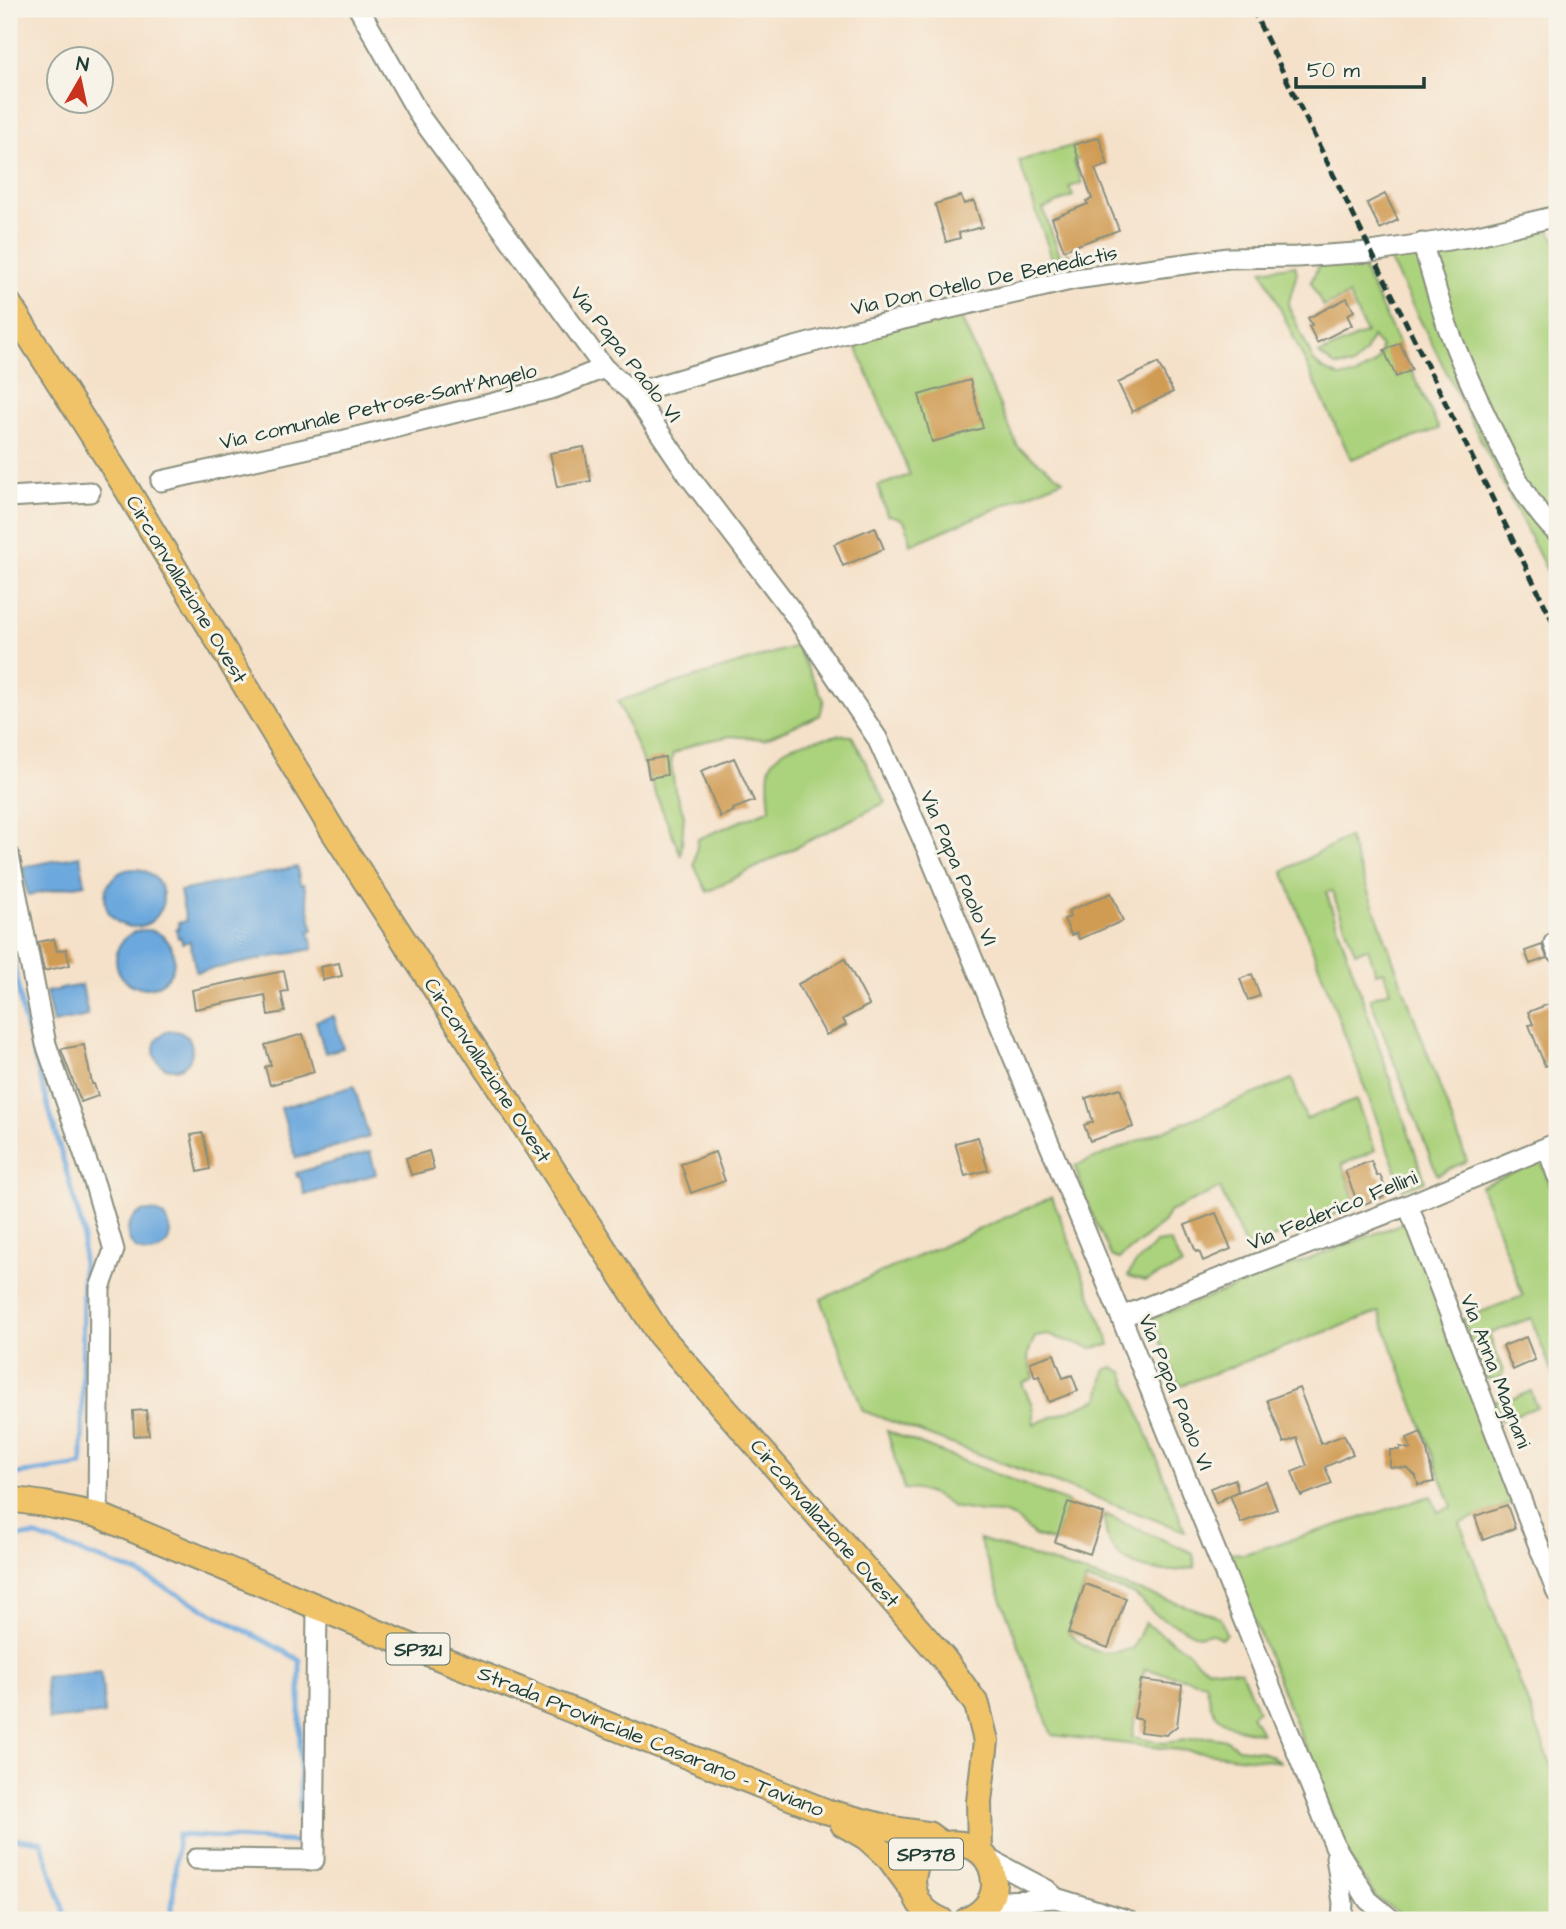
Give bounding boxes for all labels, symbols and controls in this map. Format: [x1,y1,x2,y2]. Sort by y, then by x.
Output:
north arrow [46,46,116,116]
scale bar [1296,46,1424,90]
text: N [74,50,91,79]
text: 50 m [1307,56,1361,85]
street label: Via Don Otello De Benedictis [848,238,1120,323]
street label: Via Papa Paolo VI [562,280,688,429]
street label: Via comunale Petrose-Sant'Angelo [217,356,540,459]
street label: Circonvallazione Ovest [119,490,255,689]
street label: Via Papa Paolo VI [912,786,1004,951]
street label: Circonvallazione Ovest [417,972,559,1169]
street label: Via Federico Fellini [1243,1163,1422,1258]
street label: Via Anna Magnani [1451,1290,1538,1453]
street label: Via Papa Paolo VI [1130,1310,1220,1475]
street label: Circonvallazione Ovest [743,1433,906,1614]
road number: SP321 [386,1634,450,1665]
street label: Strada Provinciale Casarano - Taviano [473,1658,829,1825]
road number: SP378 [889,1838,963,1870]

